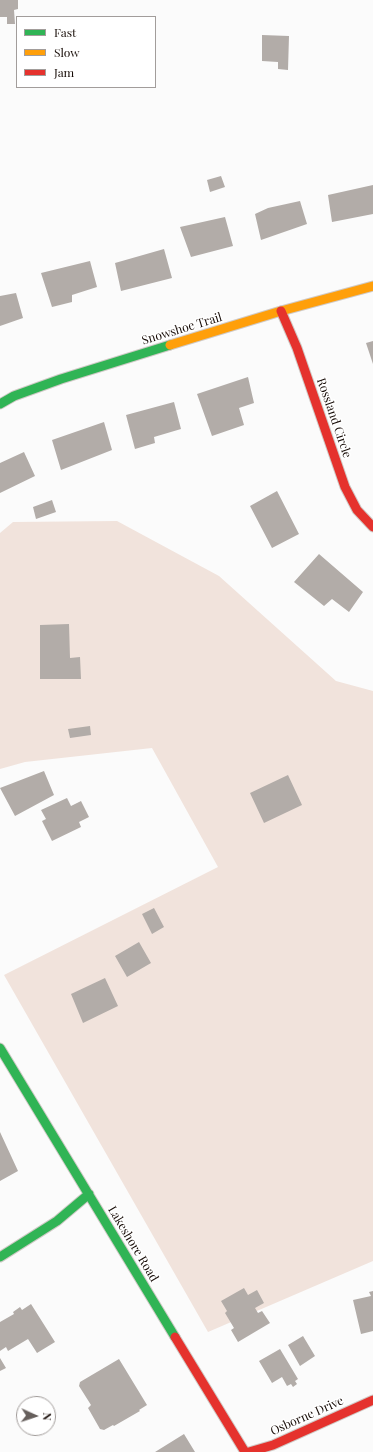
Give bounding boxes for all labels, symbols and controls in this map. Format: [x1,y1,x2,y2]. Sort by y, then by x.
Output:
legend [16,16,156,88]
text: Fast [54,24,76,40]
text: Slow [54,44,80,60]
text: Jam [54,64,74,80]
street label: Snowshoe Trail [140,310,224,348]
street label: Rossland Circle [314,376,354,460]
street label: Lakeshore Road [105,1204,161,1284]
street label: Osborne Drive [268,1393,346,1439]
north arrow [16,1396,56,1436]
text: N [40,1412,55,1421]

